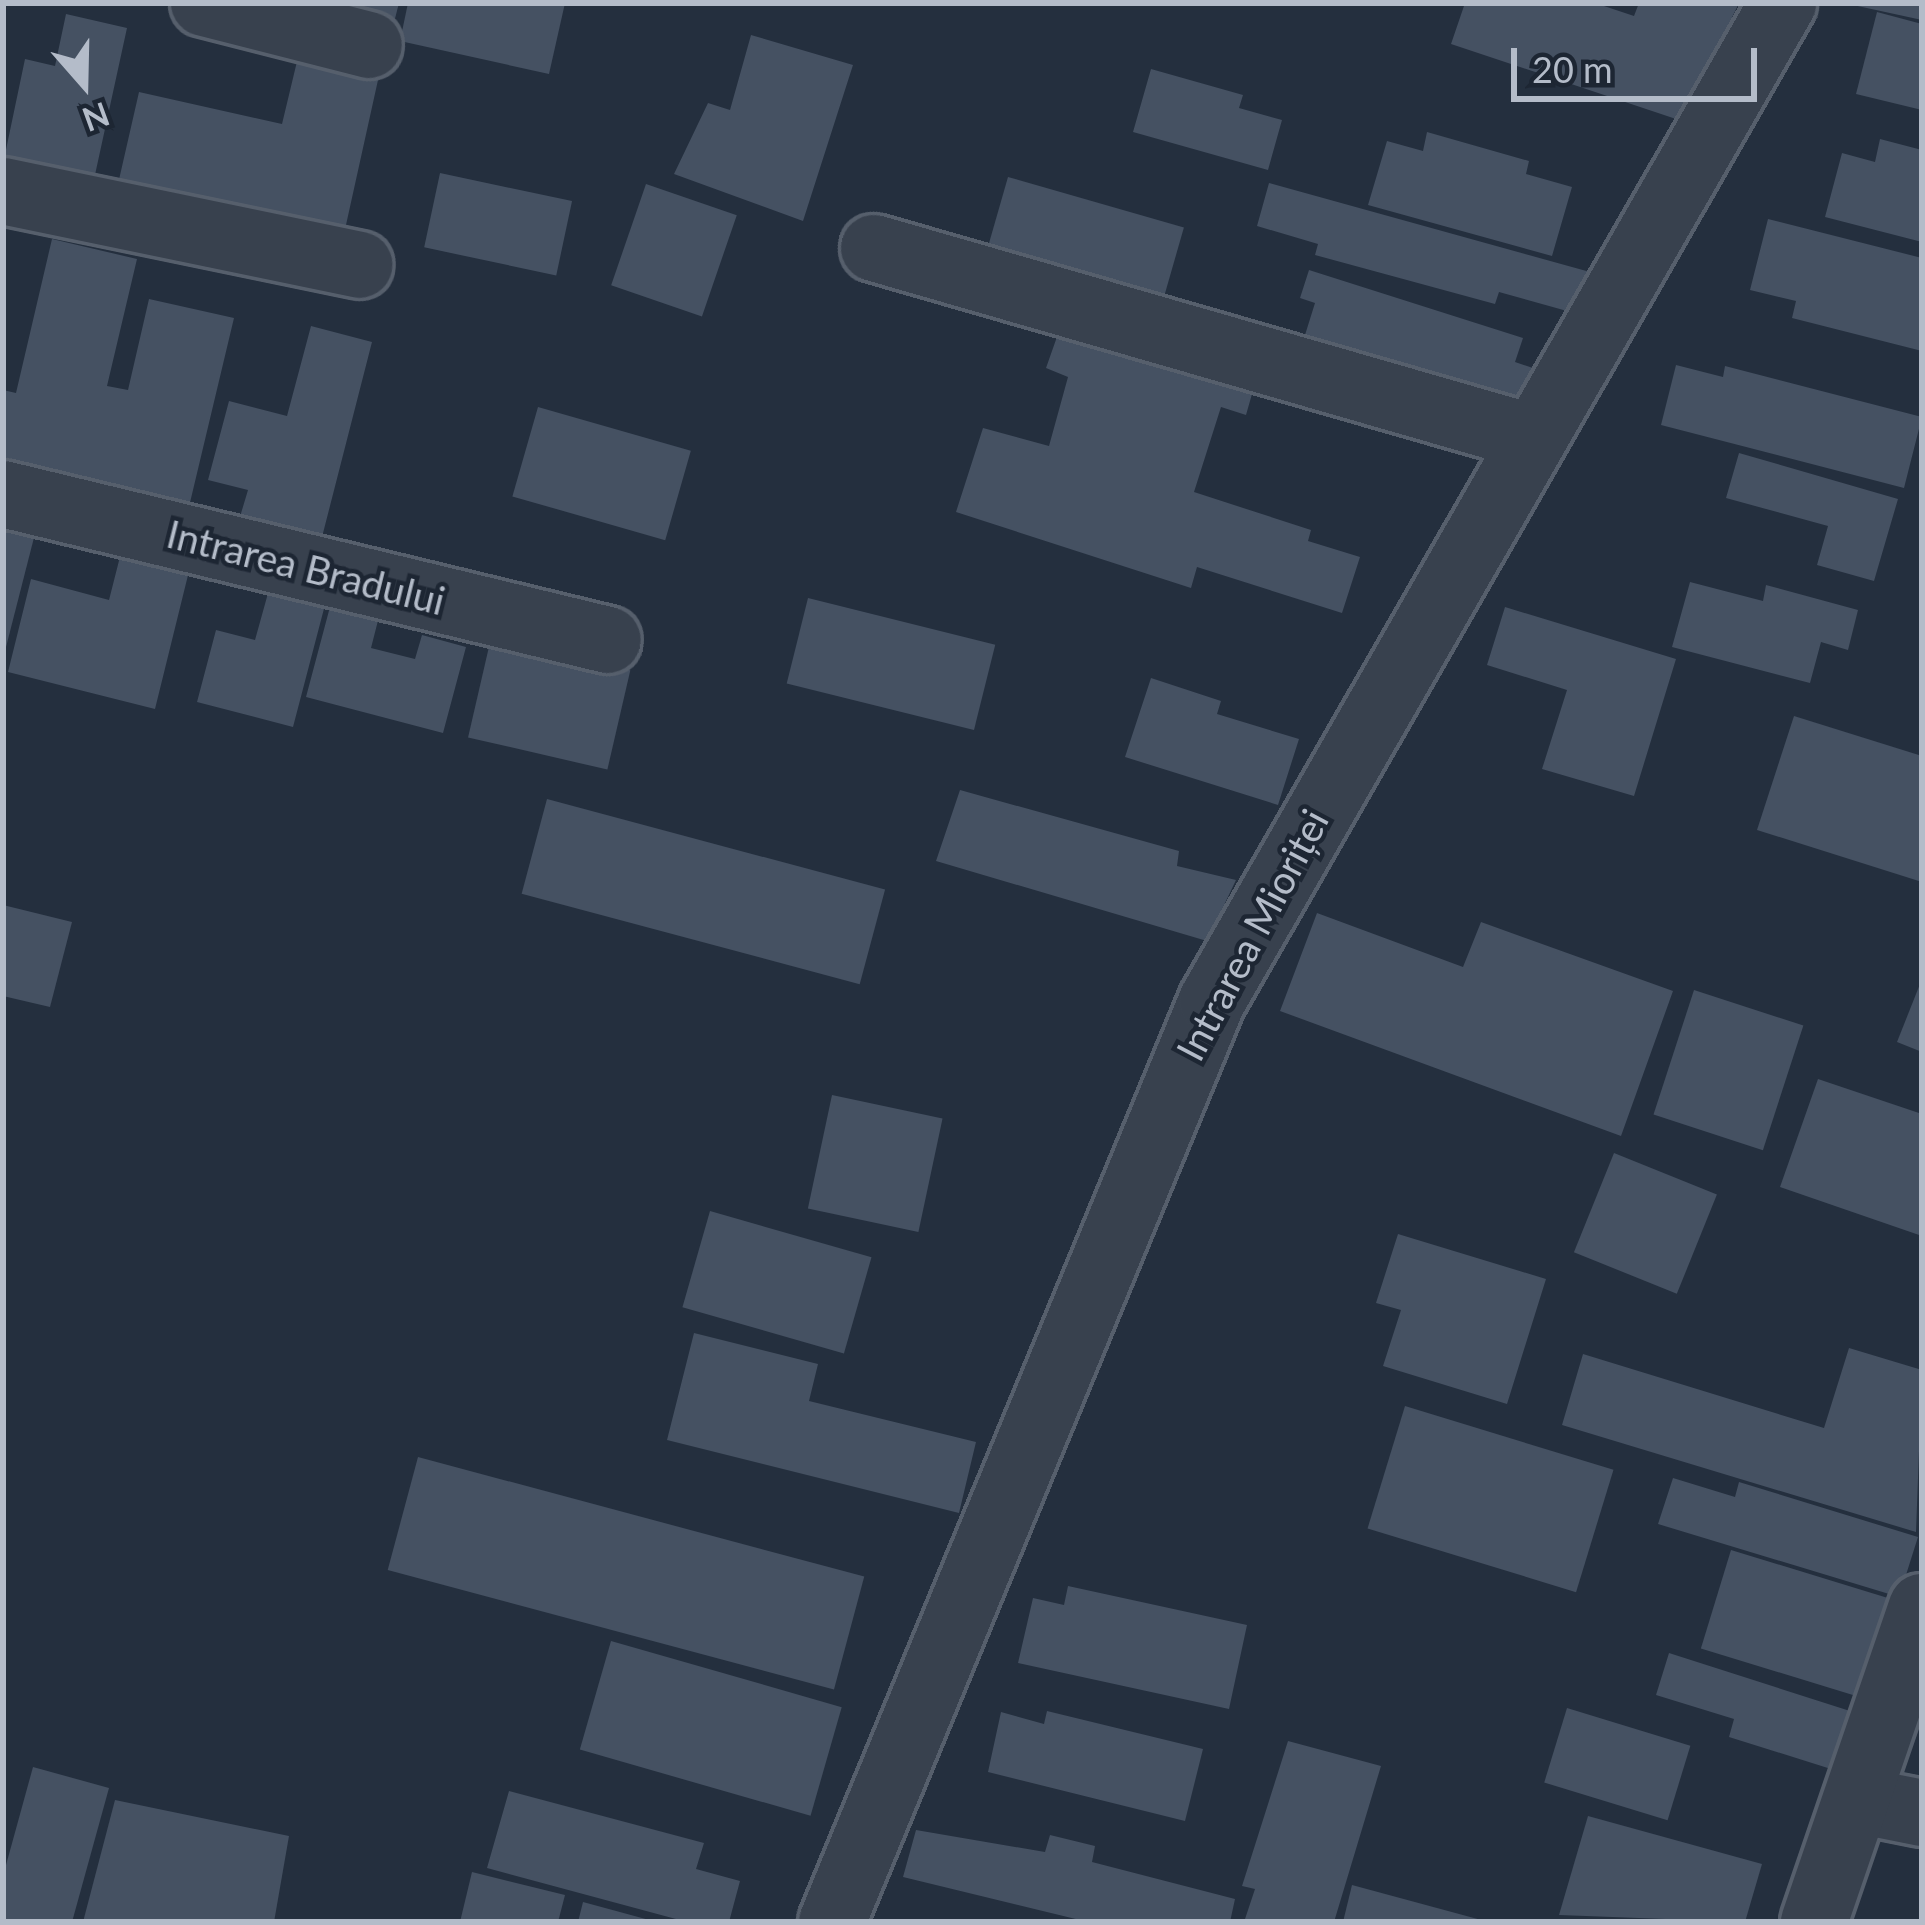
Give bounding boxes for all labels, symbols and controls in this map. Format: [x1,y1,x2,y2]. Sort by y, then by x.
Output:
north arrow [24,24,144,144]
scale bar [1517,24,1763,98]
text: 20 m [1532,47,1613,91]
text: N [78,95,115,141]
street label: Intrarea Bradului [162,510,450,624]
street label: Intrarea Mioriței [1166,802,1338,1068]

